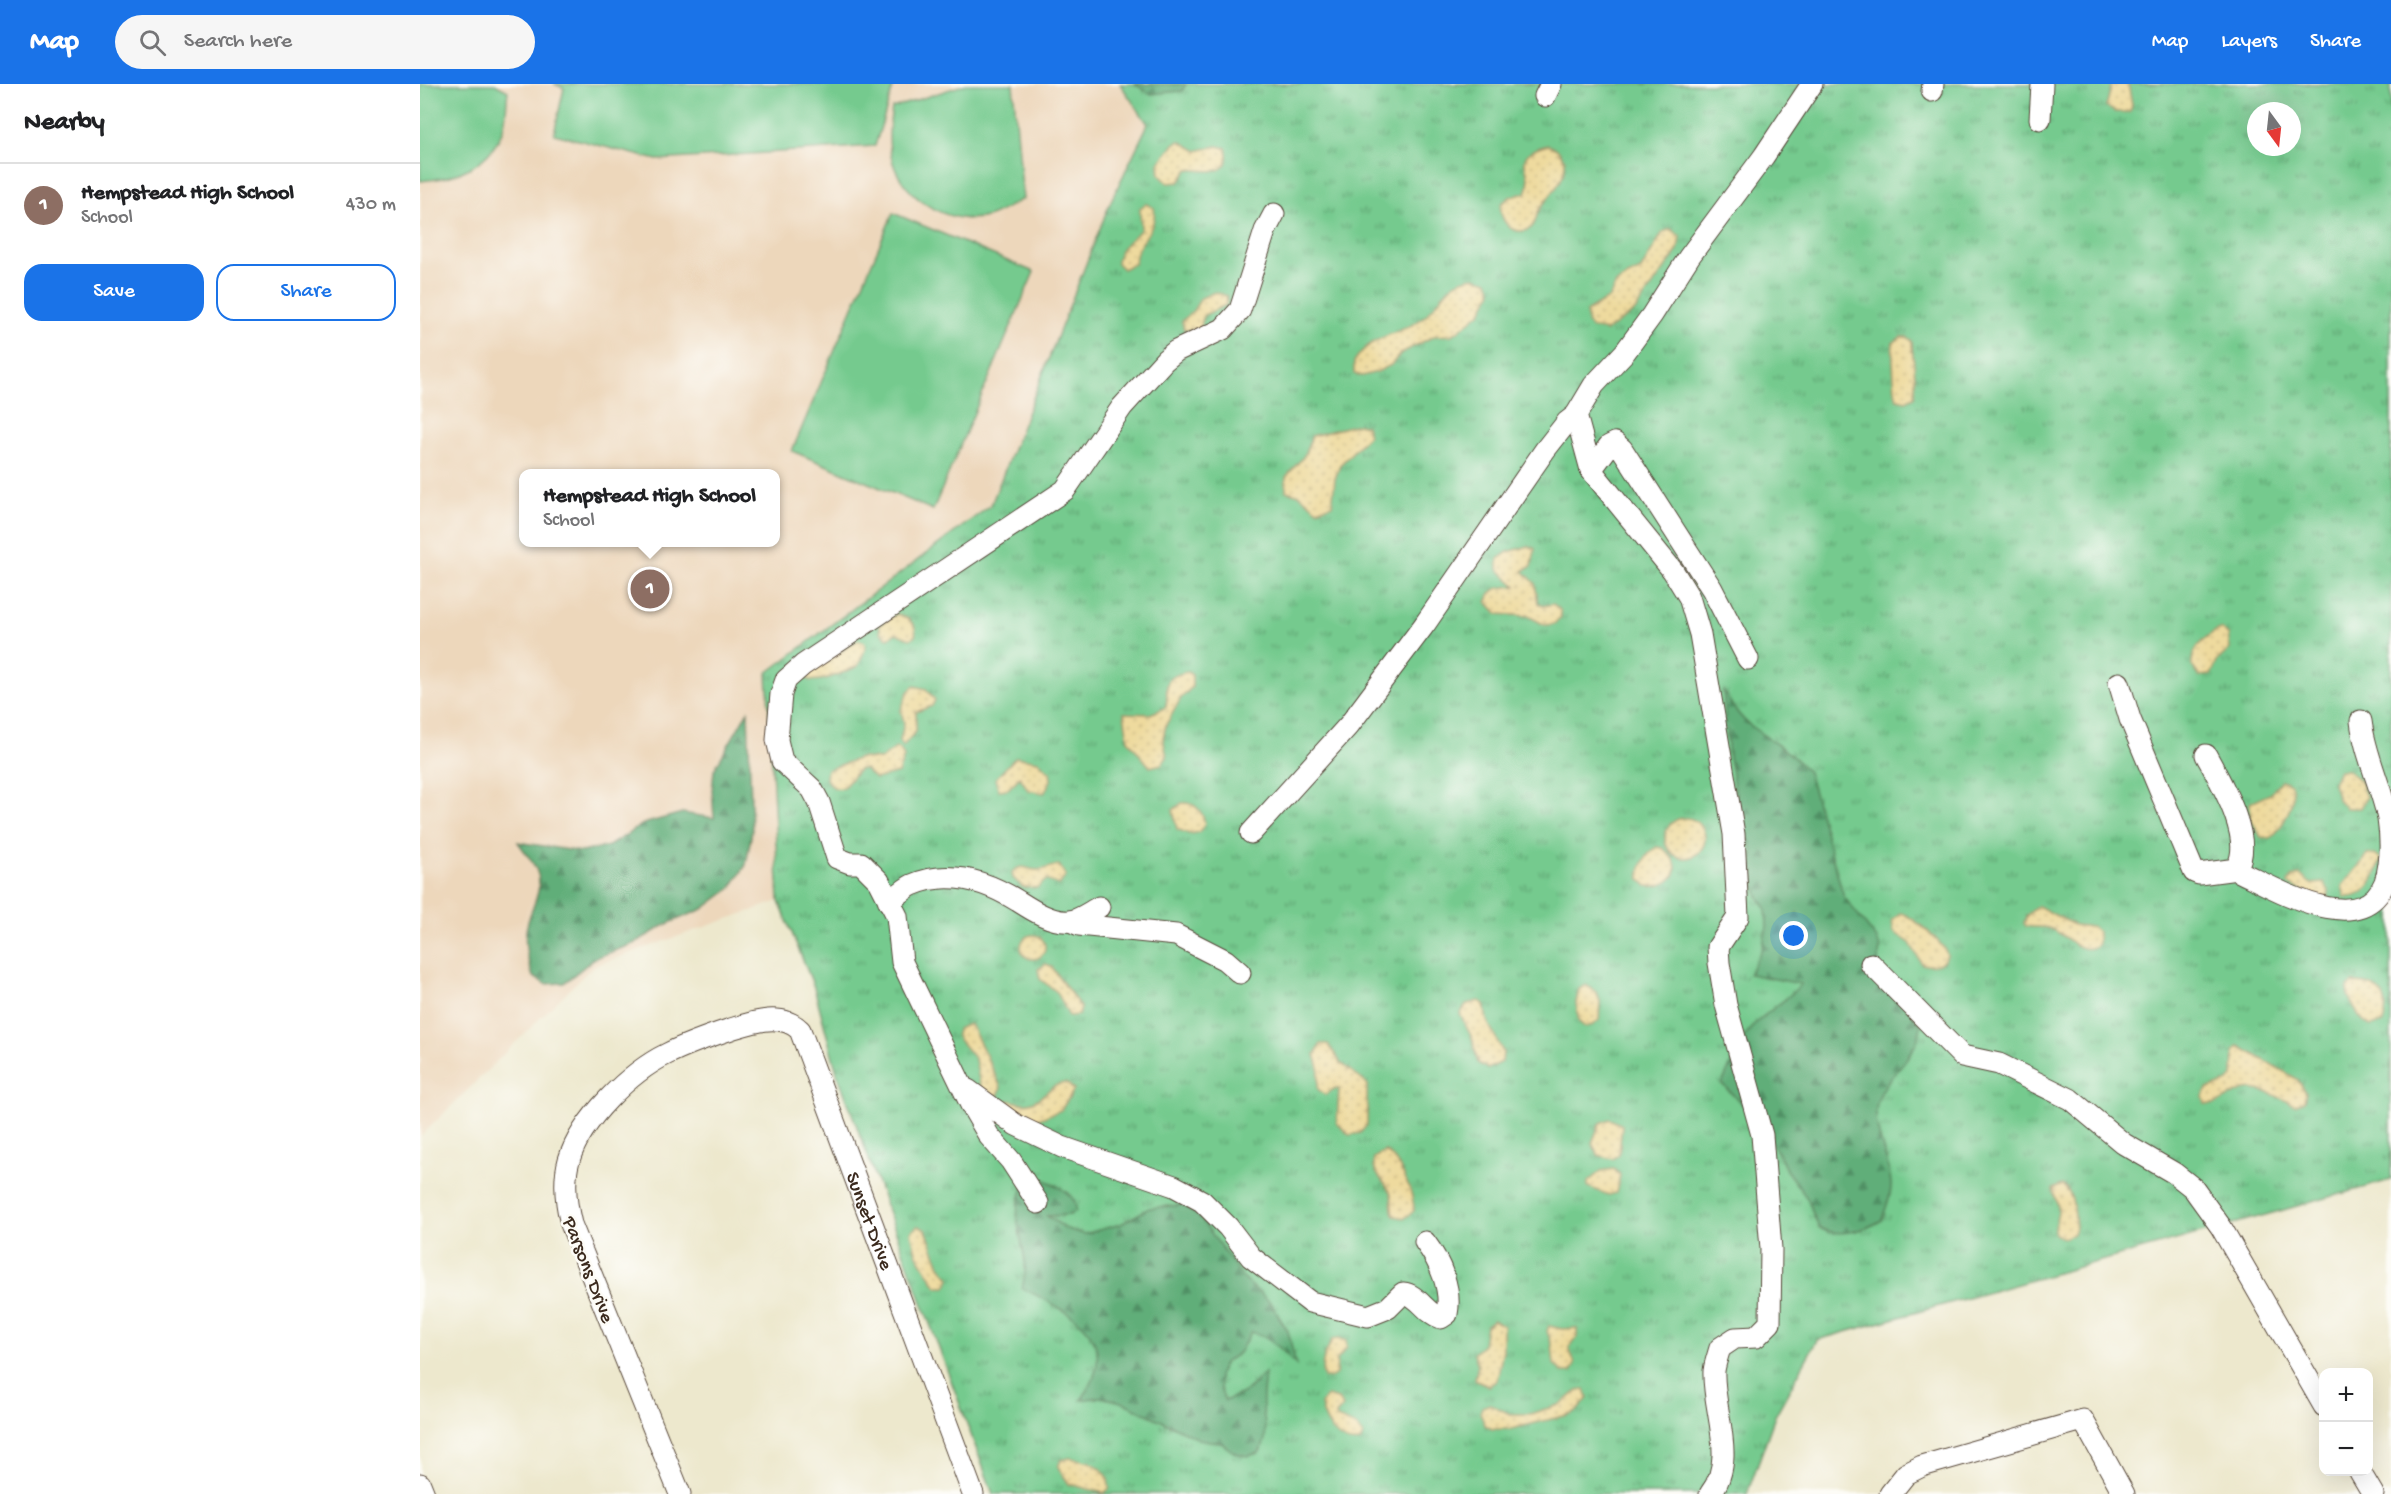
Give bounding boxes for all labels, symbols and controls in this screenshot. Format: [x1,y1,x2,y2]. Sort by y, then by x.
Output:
search box [115,15,535,69]
text: Map [30,26,79,59]
icon: search [136,26,169,59]
text: Search here [184,29,292,55]
text: Map [2152,30,2188,55]
text: Layers [2221,30,2277,55]
text: Share [2310,30,2361,55]
north arrow [2247,102,2301,156]
text: Nearby [24,108,105,139]
text: Hempstead High School [81,181,294,207]
text: 1 [39,194,48,217]
text: 430 m [346,194,396,217]
text: School [81,207,133,230]
button: Save [24,264,204,321]
button: Share [216,264,396,321]
popup [519,469,780,547]
text: Hempstead High School [543,484,756,510]
text: School [543,510,595,533]
pin: 1 [630,566,670,612]
your location [1779,921,1808,950]
street label: Sunset Drive [839,1170,897,1274]
street label: Parsons Drive [556,1213,618,1327]
map controls [2319,1368,2373,1476]
button: + [2319,1368,2373,1422]
button: − [2319,1422,2373,1476]

